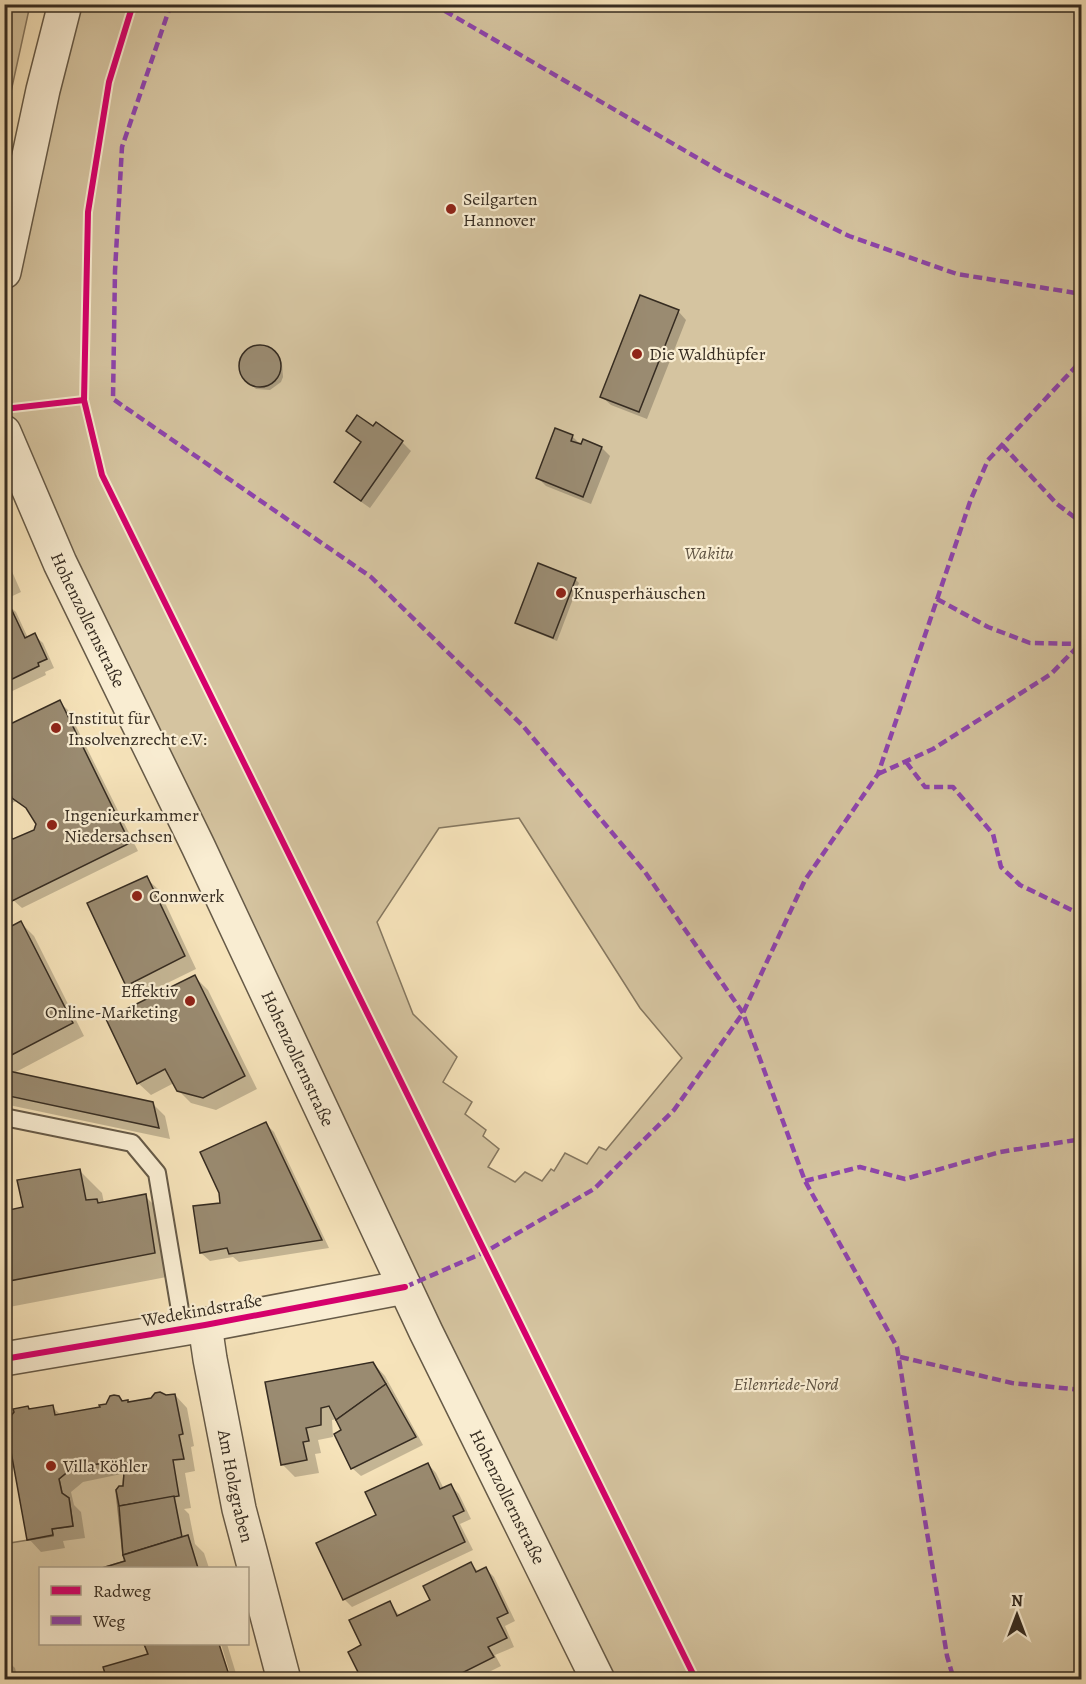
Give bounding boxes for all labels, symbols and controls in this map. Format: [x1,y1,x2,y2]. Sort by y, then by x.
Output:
place label: Seilgarten Hannover [463,187,538,232]
marker: Seilgarten Hannover [444,202,458,216]
place label: Die Waldhüpfer [649,342,766,366]
marker: Die Waldhüpfer [630,347,644,361]
park label: Wakitu [684,541,734,565]
street label: Hohenzollernstraße [45,549,131,692]
place label: Knusperhäuschen [573,581,706,605]
marker: Knusperhäuschen [554,586,568,600]
place label: Institut für Insolvenzrecht e.V: [68,706,207,751]
marker: Institut für Insolvenzrecht e.V: [49,721,63,735]
place label: Ingenieurkammer Niedersachsen [64,803,199,848]
marker: Ingenieurkammer Niedersachsen [45,818,59,832]
place label: Connwerk [149,884,225,908]
marker: Connwerk [130,889,144,903]
place label: Effektiv Online-Marketing [45,979,179,1024]
street label: Hohenzollernstraße [255,986,340,1130]
marker: Effektiv Online-Marketing [183,994,197,1008]
street label: Wedekindstraße [139,1288,264,1333]
park label: Eilenriede-Nord [733,1372,839,1396]
street label: Hohenzollernstraße [464,1425,551,1568]
street label: Am Holzgraben [212,1427,259,1545]
place label: Villa Köhler [62,1454,148,1478]
marker: Villa Köhler [44,1459,58,1473]
legend [39,1567,249,1645]
text: Radweg [93,1579,151,1603]
north arrow [987,1585,1047,1645]
text: N [1011,1590,1023,1612]
text: Weg [92,1609,125,1633]

